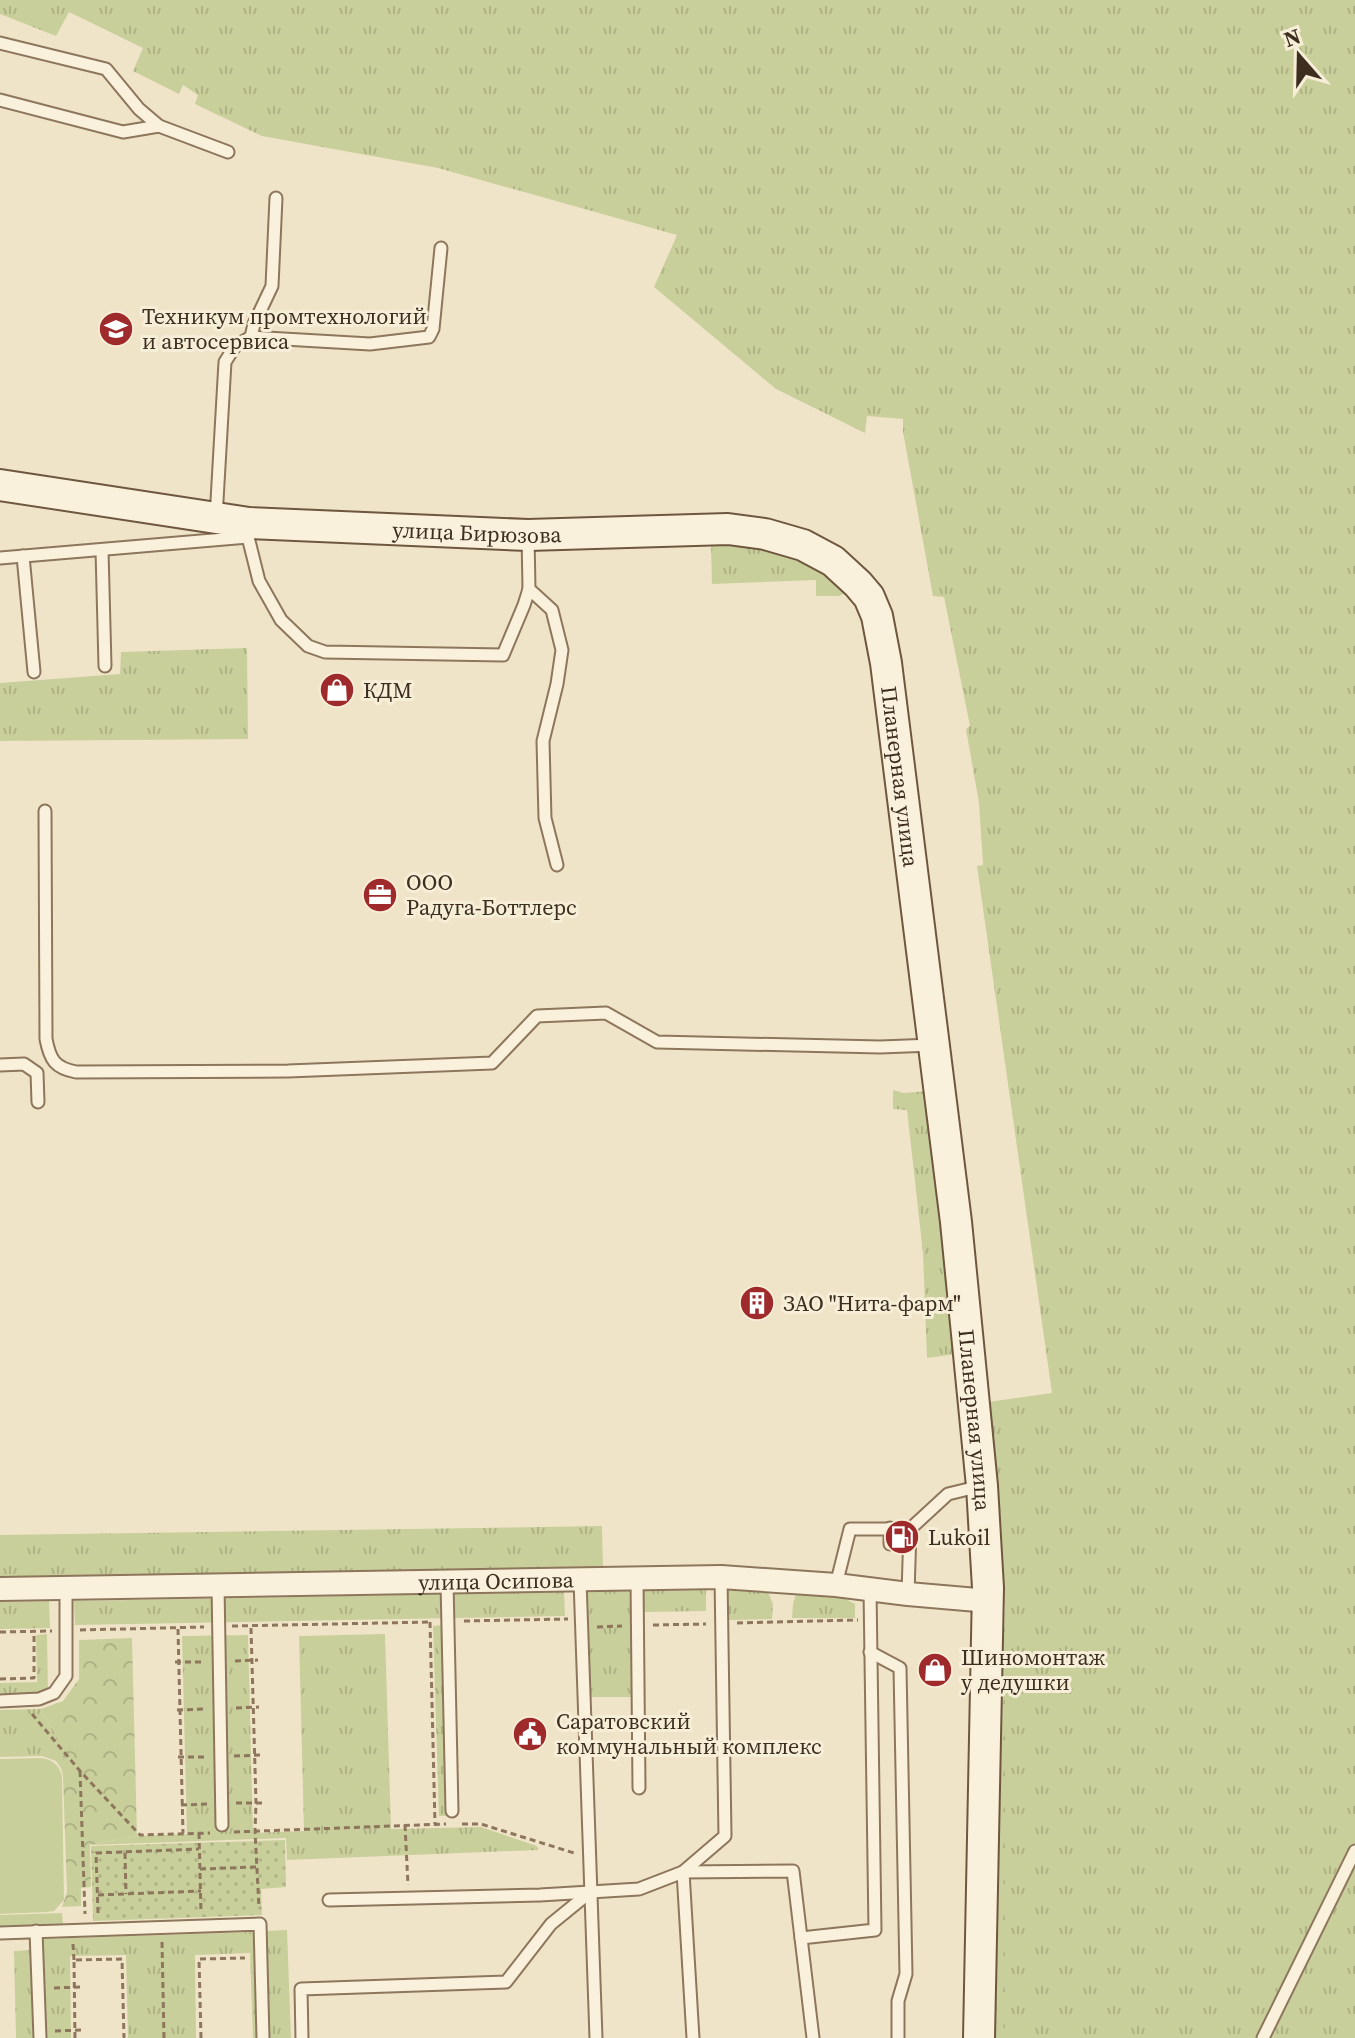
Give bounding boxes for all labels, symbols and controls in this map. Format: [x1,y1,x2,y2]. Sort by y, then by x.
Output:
north arrow [1259,16,1339,96]
text: N [1279,20,1305,54]
place label: Техникум промтехнологий и автосервиса [142,301,427,356]
school or university icon: Техникум промтехнологий и автосервиса [97,310,135,348]
street label: улица Бирюзова [392,514,563,550]
shop icon: КДМ [318,671,356,709]
place label: КДМ [363,675,412,705]
street label: Планерная улица [874,684,927,870]
place label: ООО Радуга-Боттлерс [406,867,577,922]
office icon: ООО Радуга-Боттлерс [361,876,399,914]
building icon: ЗАО "Нита-фарм" [738,1284,776,1322]
place label: ЗАО "Нита-фарм" [783,1288,961,1318]
street label: Планерная улица [952,1328,998,1513]
fuel station icon: Lukoil [883,1518,921,1556]
place label: Lukoil [928,1522,990,1552]
street label: улица Осипова [418,1564,575,1597]
place label: Шиномонтаж у дедушки [961,1642,1106,1697]
shop icon: Шиномонтаж у дедушки [916,1651,954,1689]
place label: Саратовский коммунальный комплекс [556,1706,822,1761]
public building icon: Саратовский коммунальный комплекс [511,1715,549,1753]

